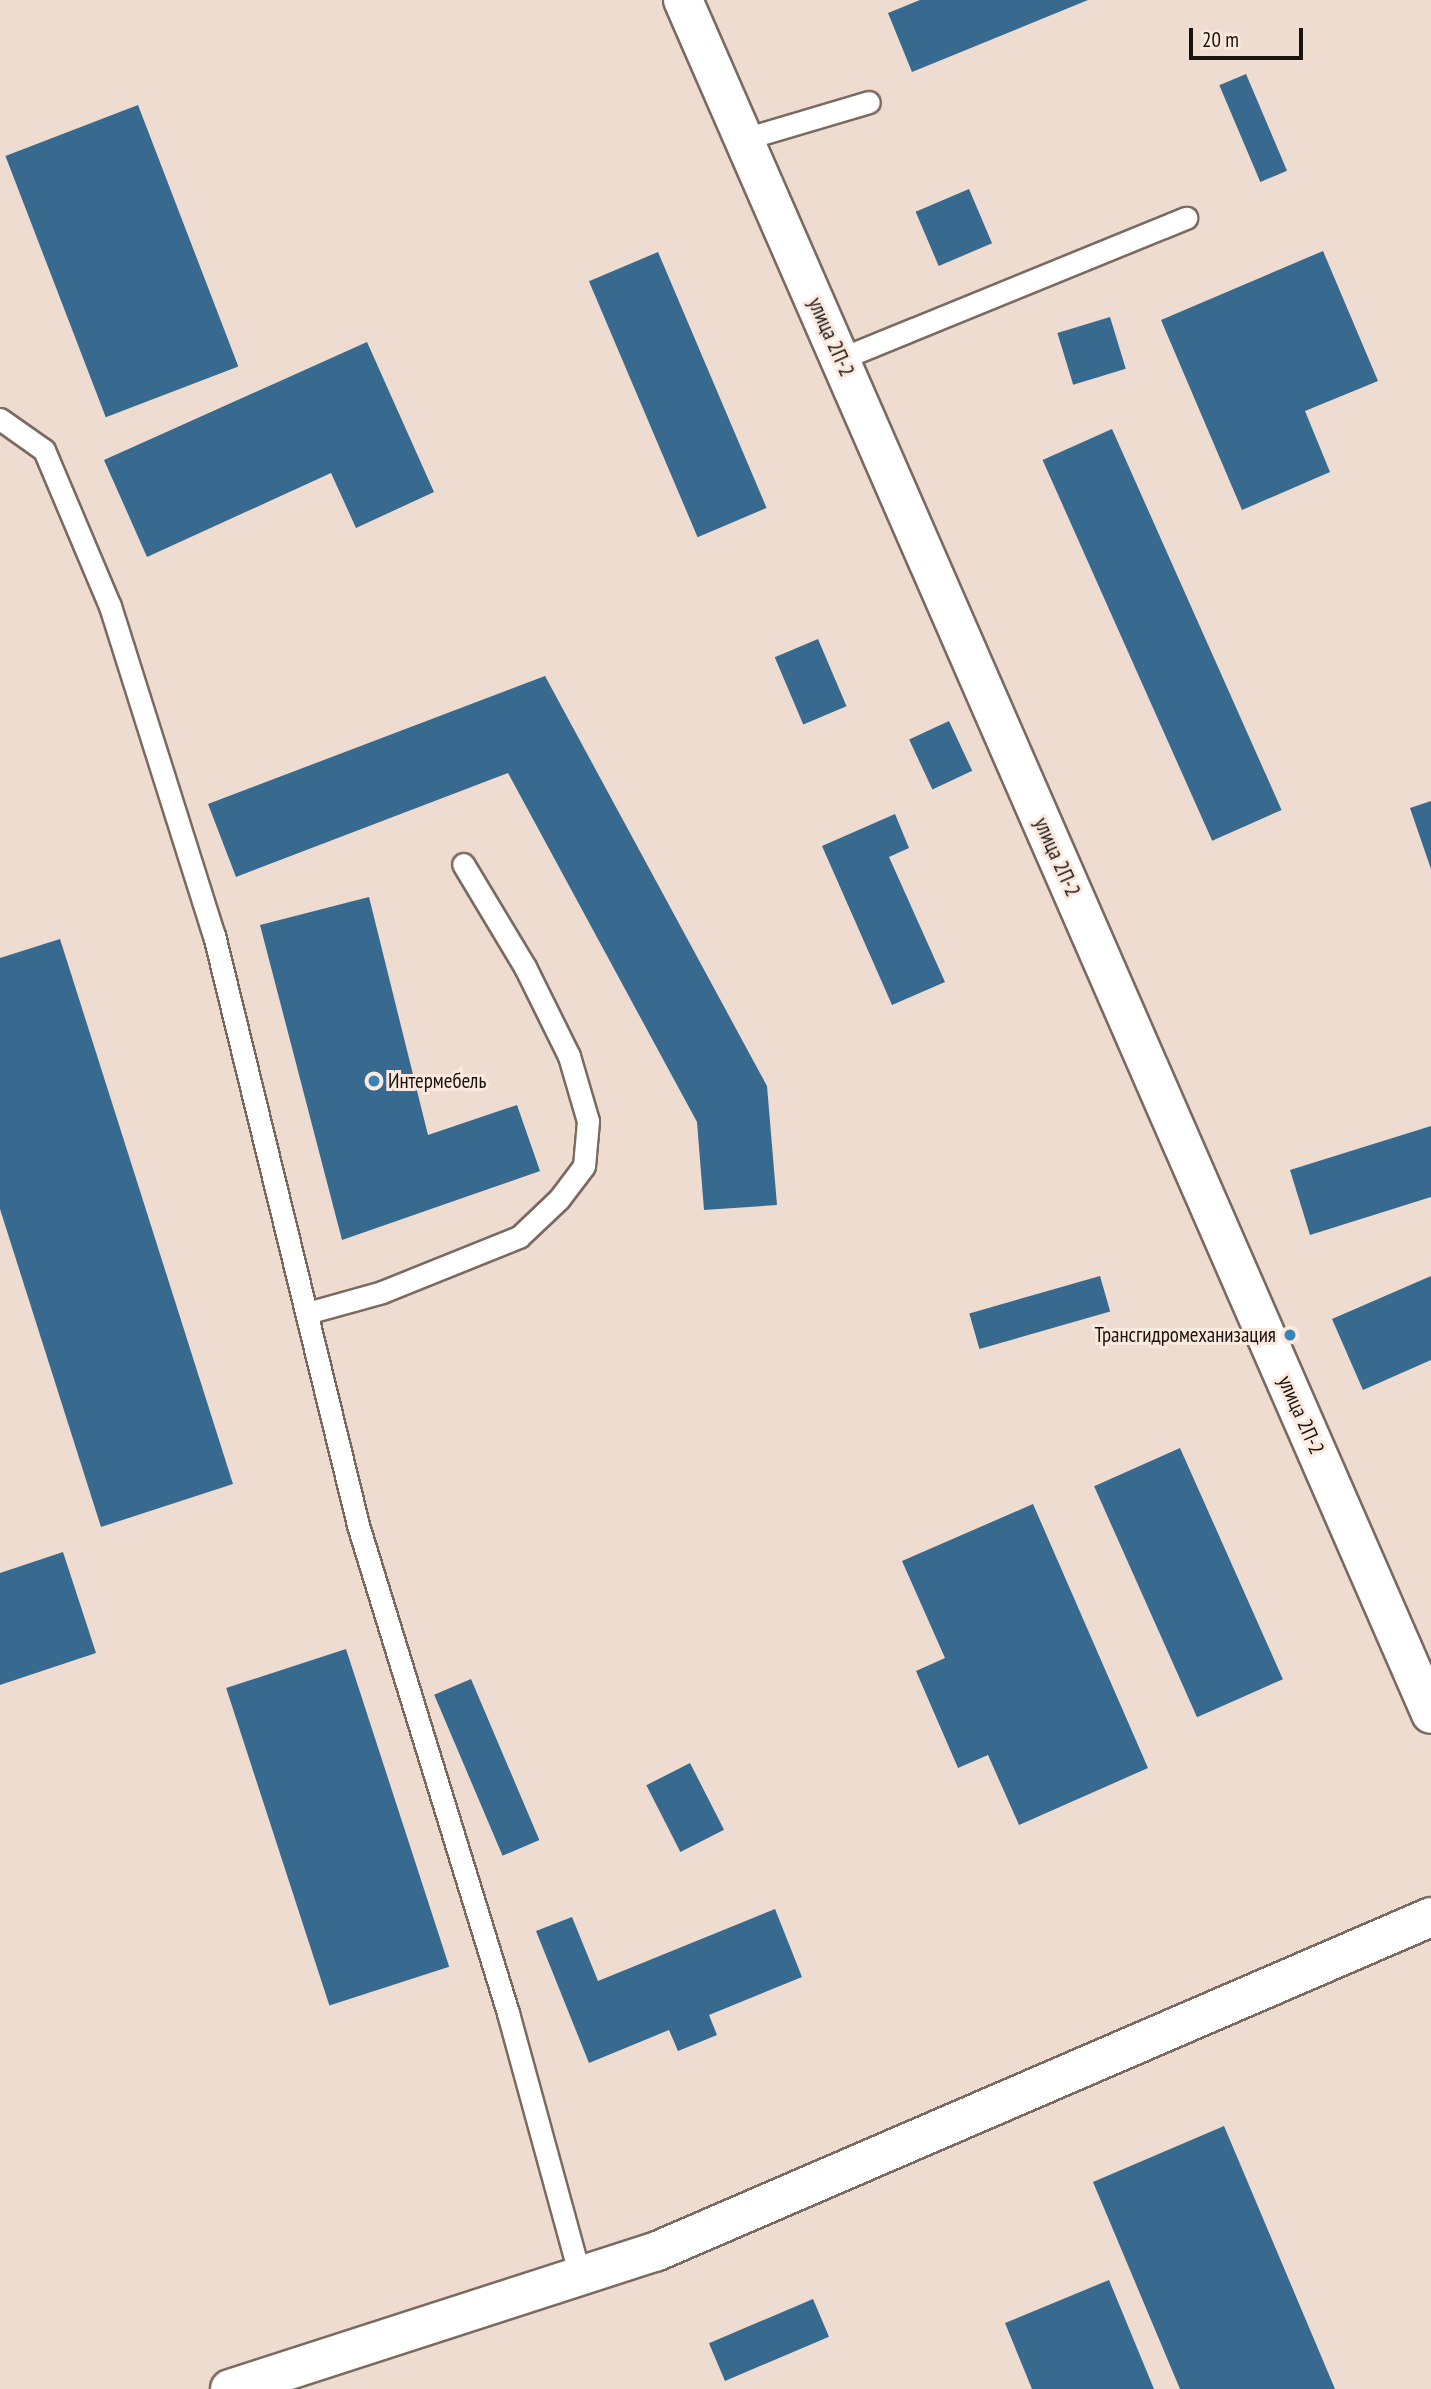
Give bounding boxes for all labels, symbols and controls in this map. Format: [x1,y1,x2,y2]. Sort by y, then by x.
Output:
scale bar [1193,14,1307,58]
text: 20 m [1202,26,1239,53]
street label: улица 2П-2 [802,294,860,380]
street label: улица 2П-2 [1028,814,1086,900]
place label: Интермебель [388,1068,486,1094]
marker: Интермебель [366,1073,382,1089]
place label: Трансгидромеханизация [1094,1322,1276,1348]
marker: Трансгидромеханизация [1282,1327,1298,1343]
street label: улица 2П-2 [1272,1372,1330,1458]

